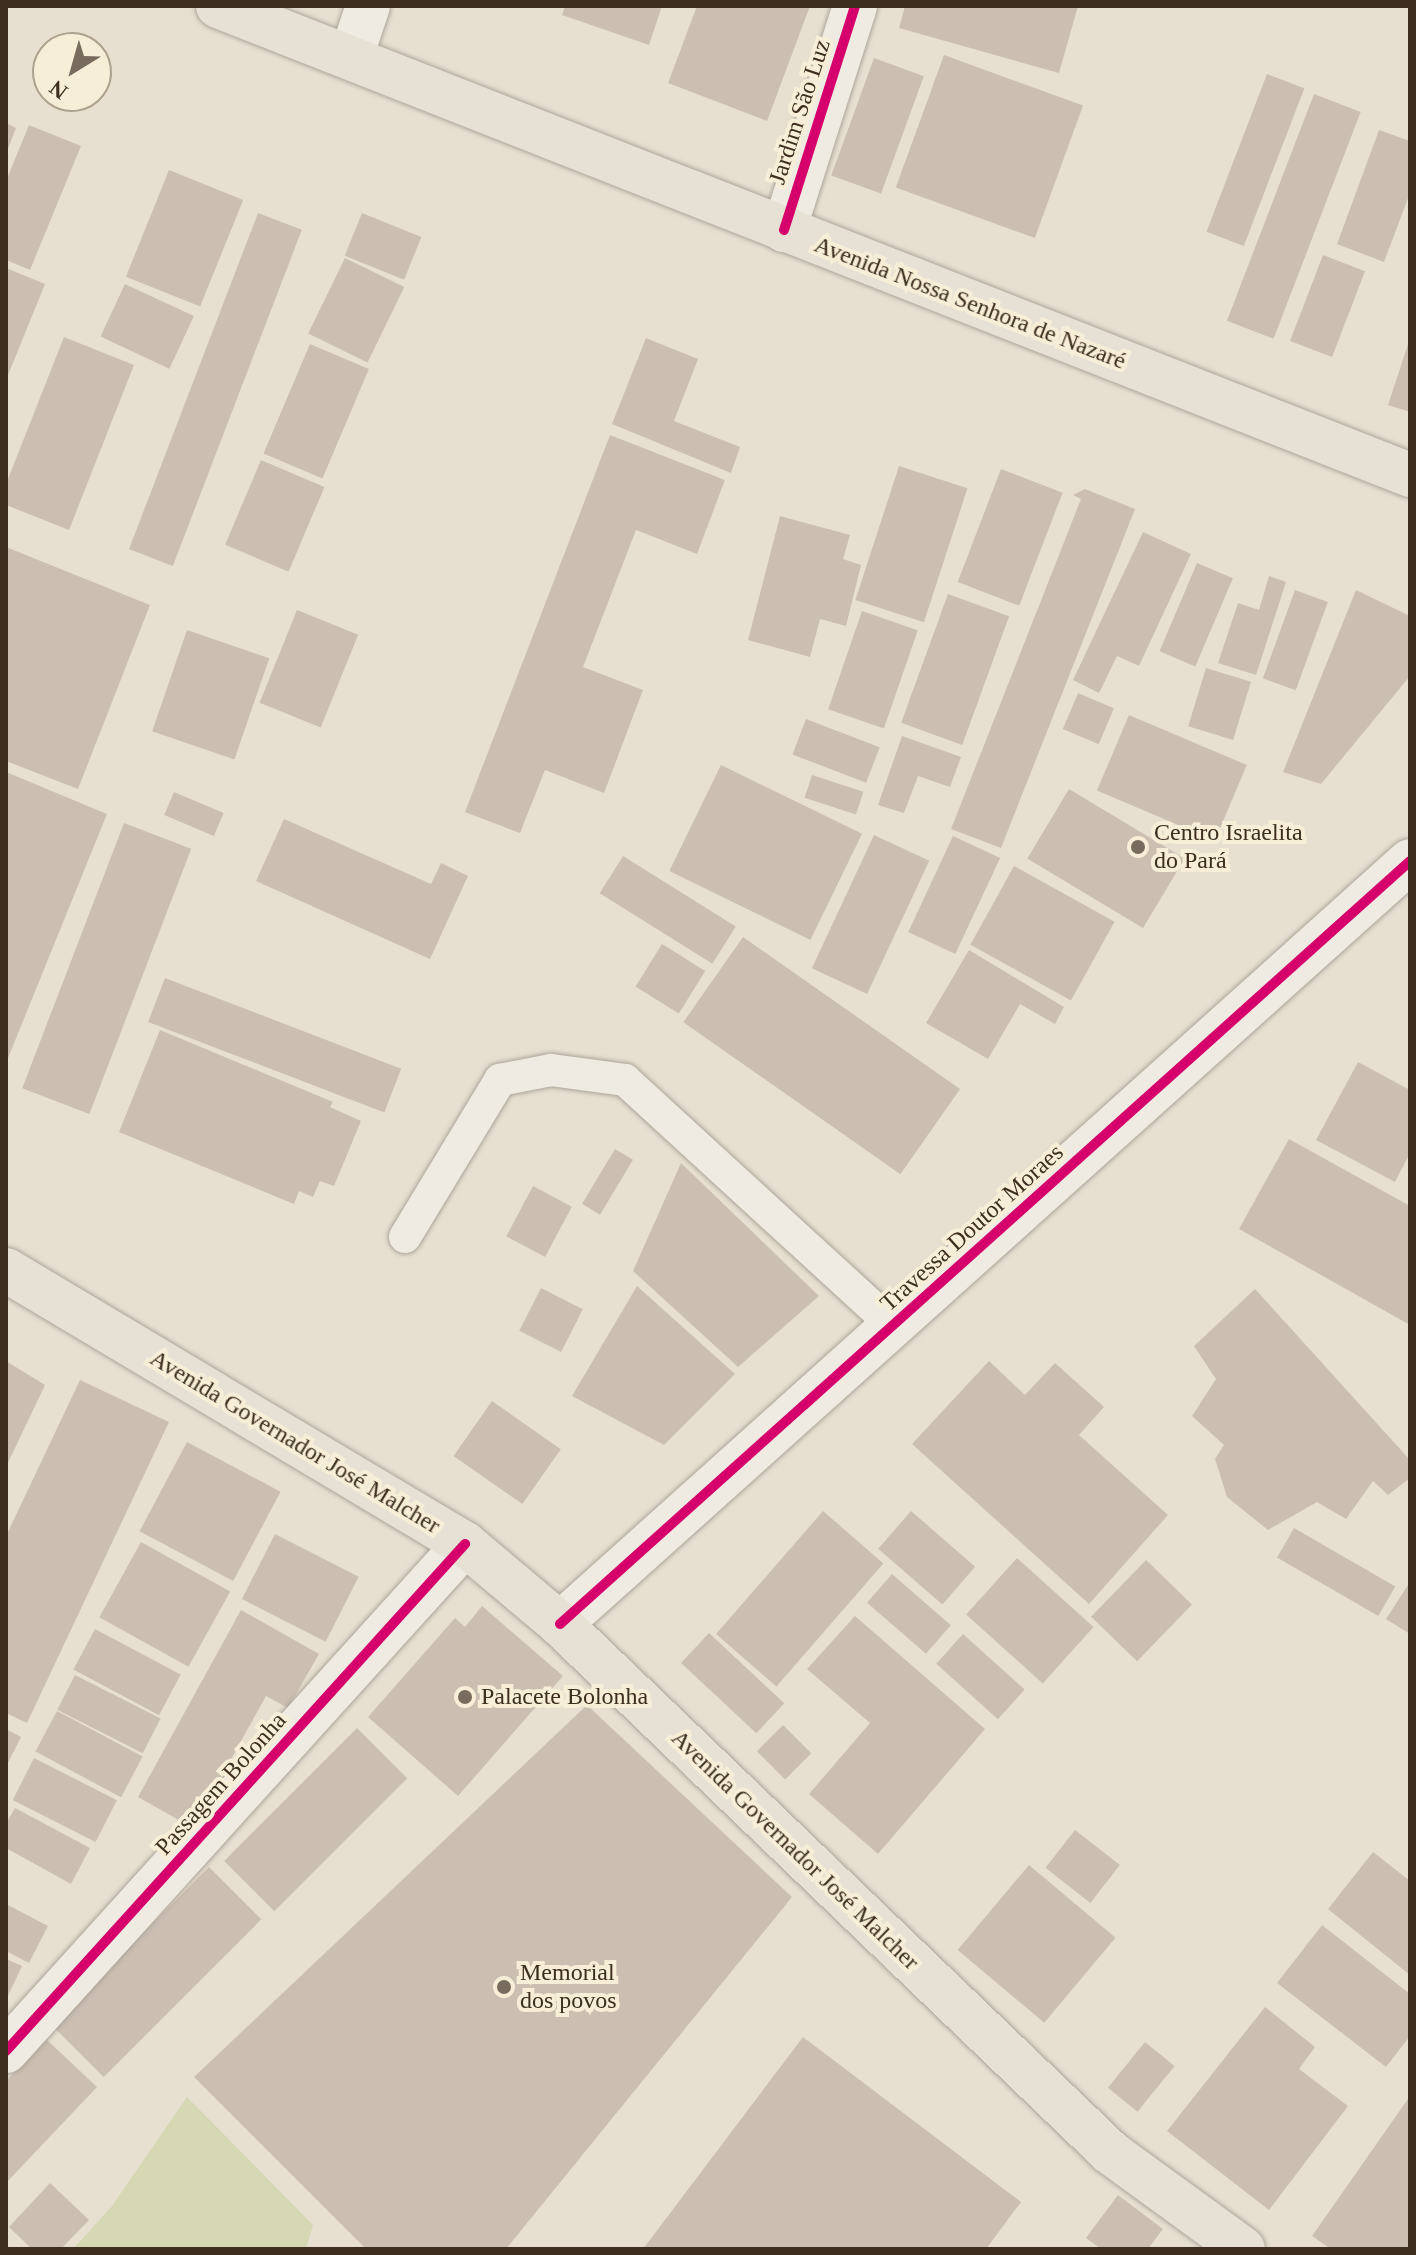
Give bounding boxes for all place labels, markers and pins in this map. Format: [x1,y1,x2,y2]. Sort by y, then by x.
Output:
place label: Centro Israelita do Pará [1154,819,1303,875]
marker: Centro Israelita do Pará [1129,838,1147,856]
place label: Palacete Bolonha [481,1683,648,1711]
marker: Palacete Bolonha [456,1688,474,1706]
place label: Memorial dos povos [520,1959,617,2015]
marker: Memorial dos povos [495,1978,513,1996]

